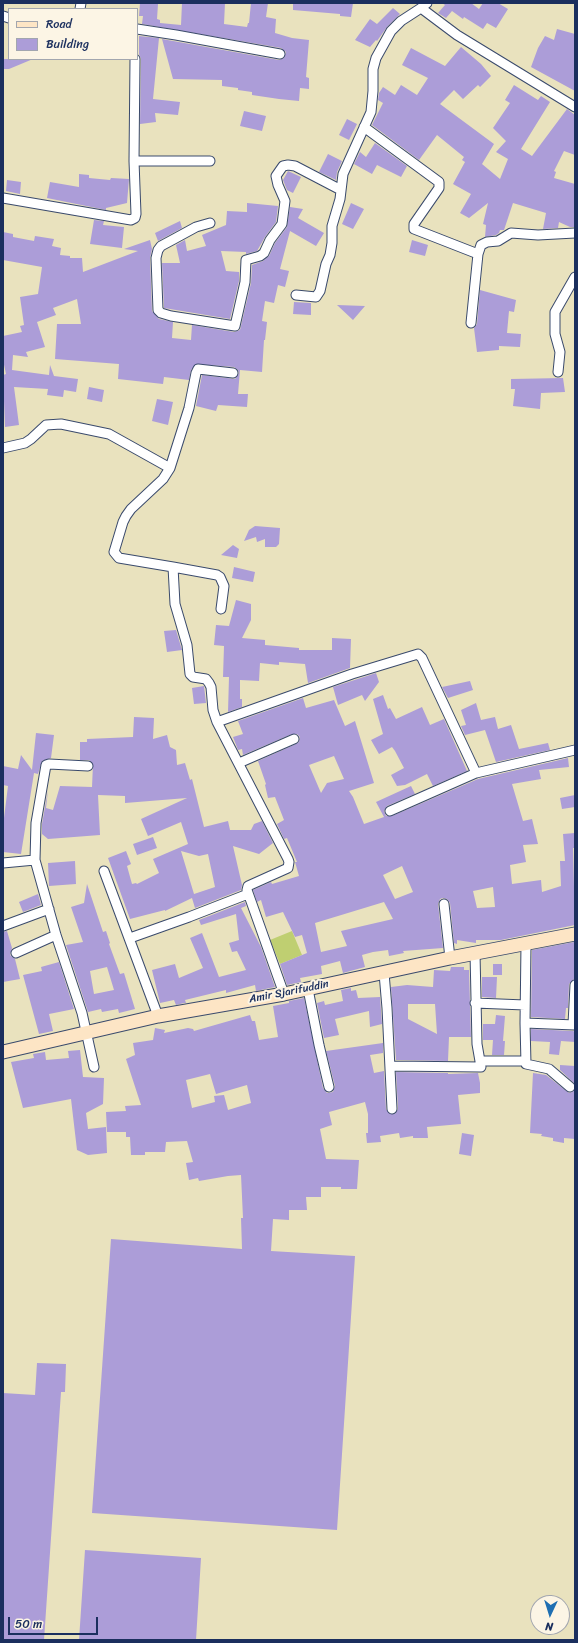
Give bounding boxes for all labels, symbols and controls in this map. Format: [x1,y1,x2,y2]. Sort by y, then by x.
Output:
legend [8,8,138,60]
text: Road [46,13,72,35]
text: Building [46,33,89,55]
street label: Amir Sjarifuddin [248,978,330,1006]
north arrow [530,1595,570,1635]
scale bar [10,1609,100,1635]
text: 50 m [15,1613,42,1635]
text: N [545,1617,554,1636]

